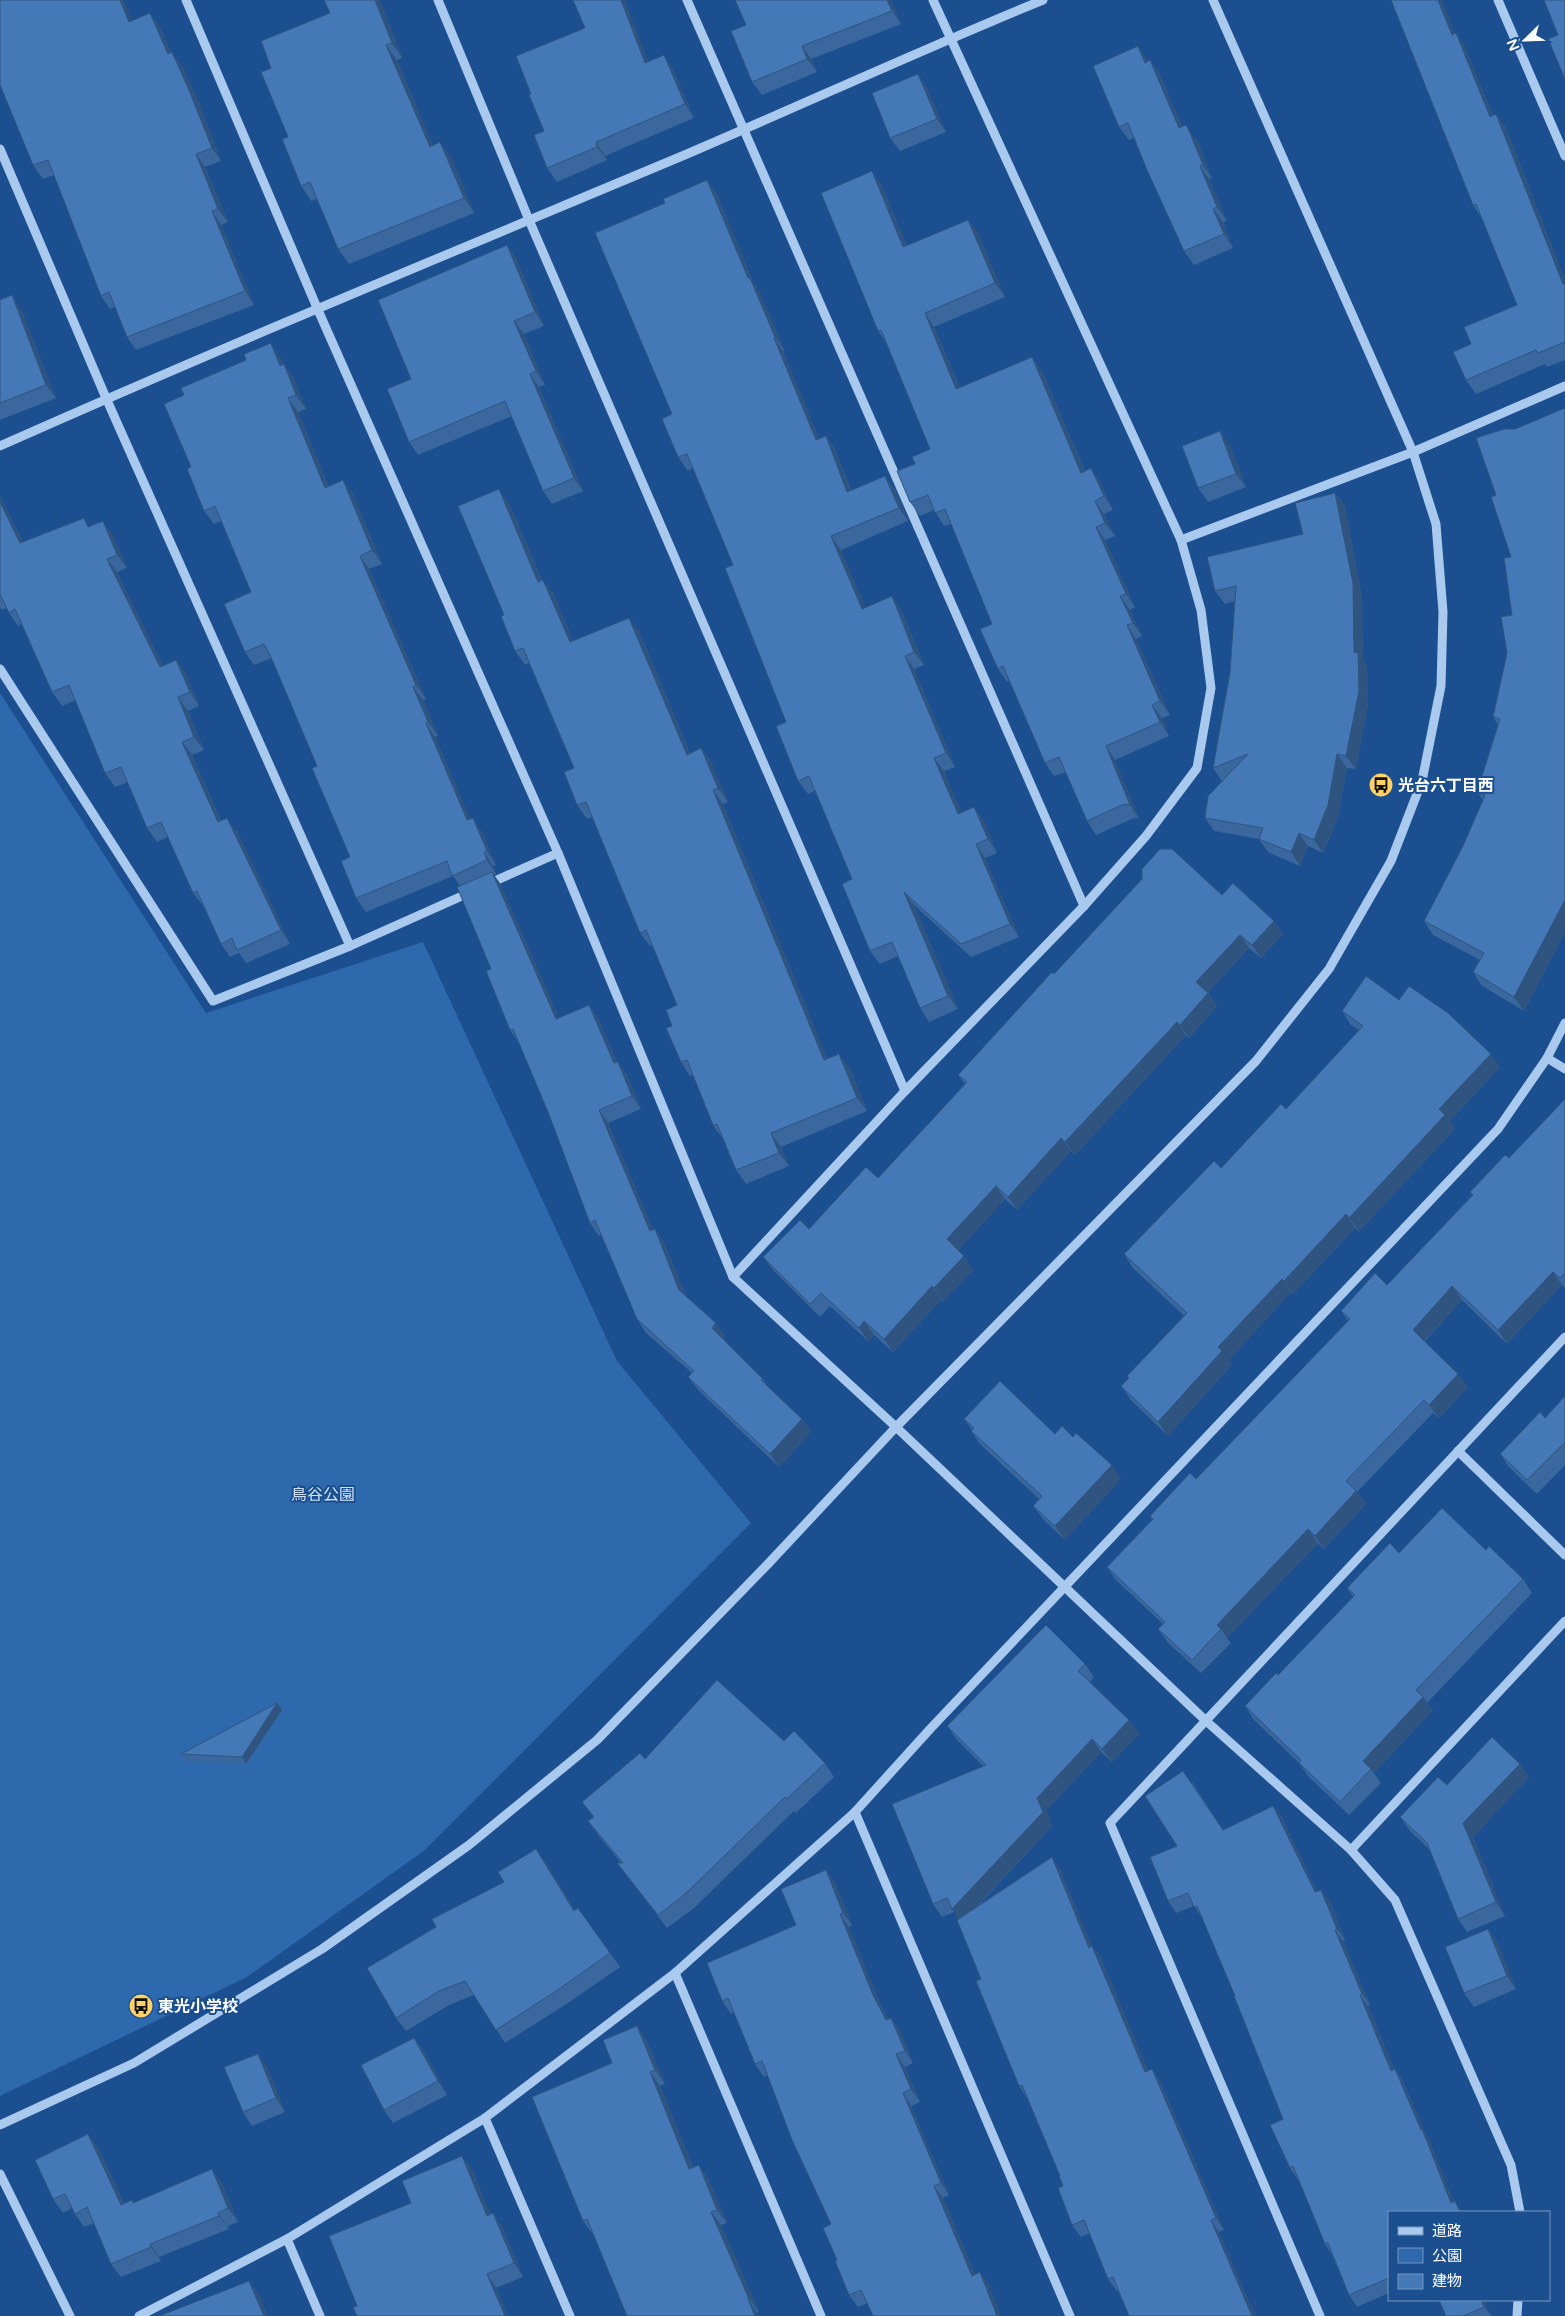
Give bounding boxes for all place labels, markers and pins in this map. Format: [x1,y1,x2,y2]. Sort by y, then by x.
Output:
bus stop icon: 光台六丁目西 [1368,772,1394,798]
place label: 光台六丁目西 [1398,776,1494,796]
bus stop icon: 東光小学校 [128,1993,154,2019]
place label: 東光小学校 [158,1997,238,2017]

